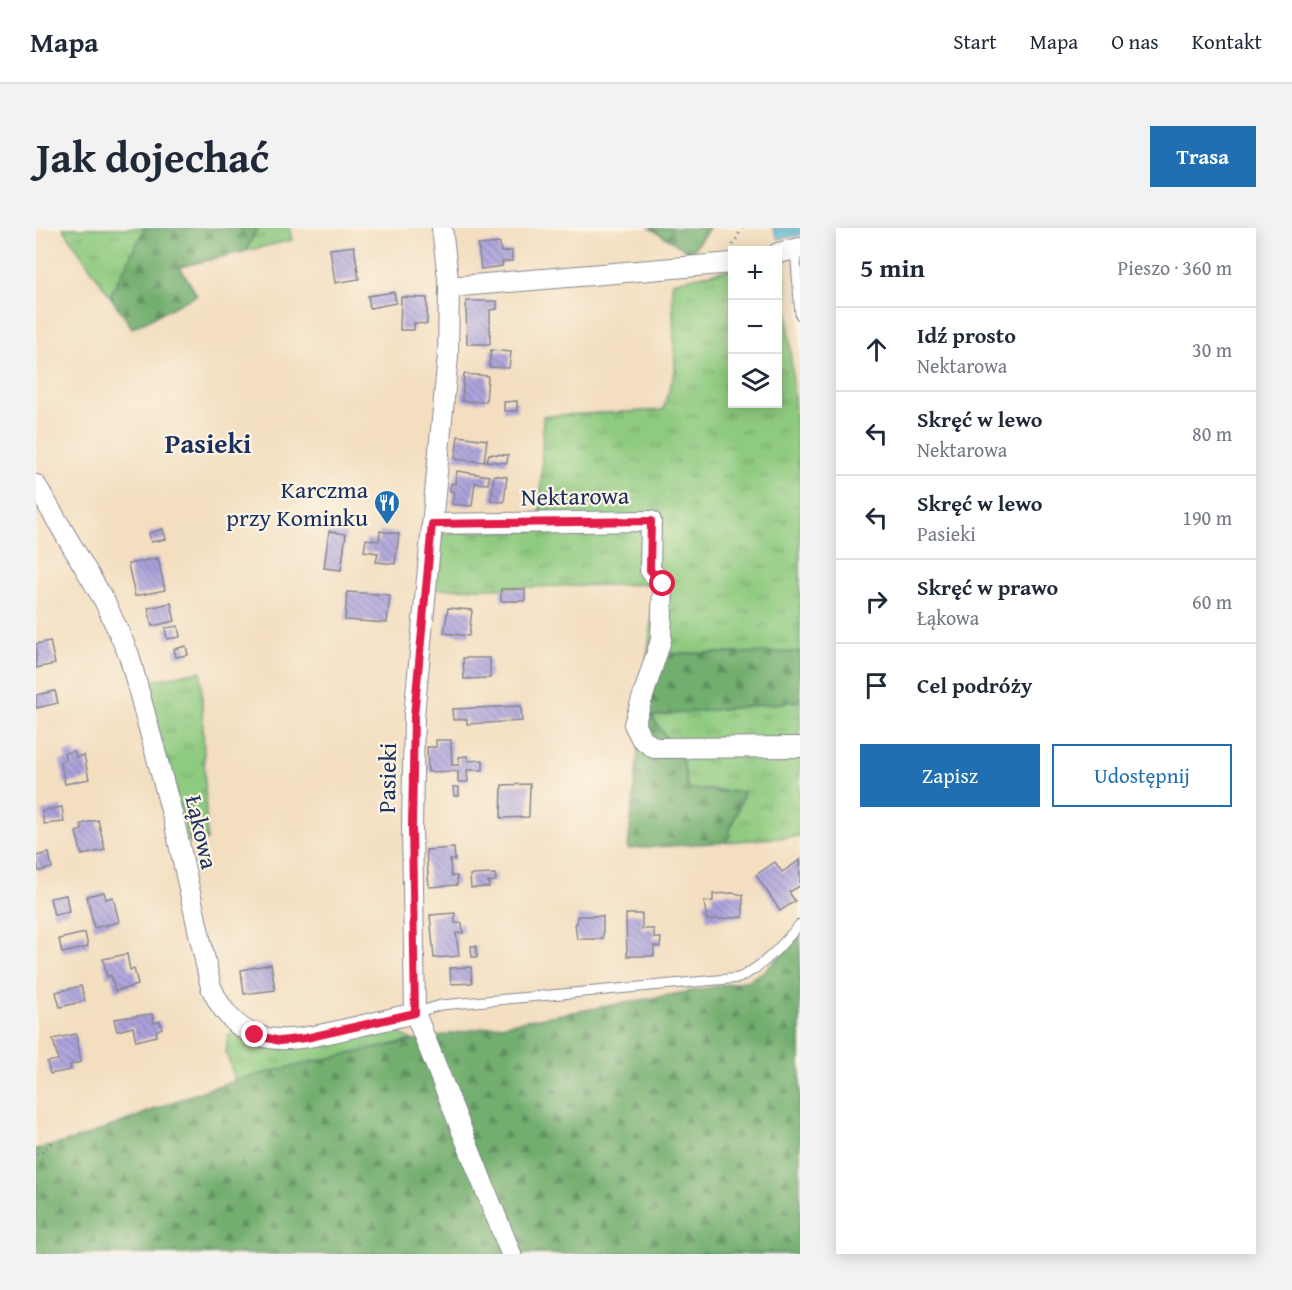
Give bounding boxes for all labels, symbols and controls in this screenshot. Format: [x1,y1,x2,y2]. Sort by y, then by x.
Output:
text: Mapa [30,21,99,62]
text: Start [953,26,997,57]
text: Mapa [1030,26,1078,57]
text: O nas [1111,26,1159,57]
text: Kontakt [1192,26,1262,57]
text: Jak dojechać [36,126,269,187]
button: Trasa [1150,126,1256,187]
map controls [728,246,782,408]
button: + [728,246,782,300]
text: 5 min [860,248,925,287]
text: Pieszo · 360 m [1118,253,1232,282]
button: − [728,300,782,354]
text: Idź prosto [917,319,1016,351]
icon: ahead [860,333,893,366]
text: 30 m [1192,335,1232,364]
text: Nektarowa [917,351,1007,380]
button: layers [728,354,782,408]
text: Skręć w lewo [917,403,1043,435]
icon: left [860,417,893,450]
text: 80 m [1192,419,1232,448]
district label: Pasieki [165,423,251,463]
text: Nektarowa [917,435,1007,464]
place label: Karczma przy Kominku [226,472,369,535]
street label: Nektarowa [521,478,630,514]
text: Skręć w lewo [917,487,1043,519]
restaurant icon: Karczma przy Kominku [372,488,402,526]
icon: left [860,501,893,534]
text: 190 m [1182,503,1232,532]
text: Pasieki [917,519,976,548]
route start [649,570,675,596]
text: Skręć w prawo [917,571,1058,603]
icon: right [860,585,893,618]
text: 60 m [1192,587,1232,616]
text: Łąkowa [917,603,979,632]
icon: arrive [860,669,893,702]
text: Cel podróży [917,669,1032,701]
street label: Pasieki [369,742,405,814]
button: Zapisz [860,744,1040,807]
button: Udostępnij [1052,744,1232,807]
street label: Łąkowa [177,792,228,873]
route end [241,1021,267,1047]

